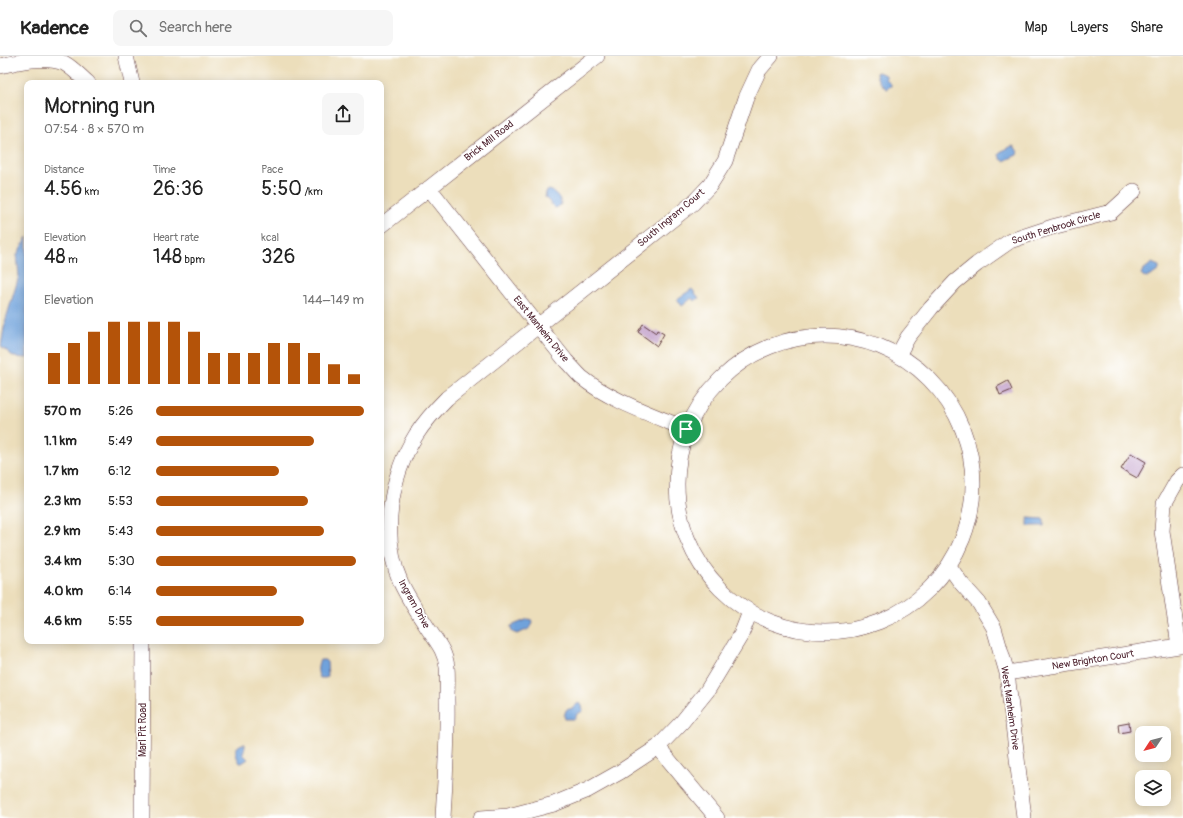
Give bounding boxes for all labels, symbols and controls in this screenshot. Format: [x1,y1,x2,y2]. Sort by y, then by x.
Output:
search box [113,10,393,46]
text: Kadence [20,16,89,40]
icon: search [127,17,149,39]
text: Search here [159,18,232,37]
text: Map [1025,19,1048,36]
text: Layers [1070,19,1108,36]
text: Share [1130,19,1163,36]
text: Morning run [44,92,155,120]
button: share [322,93,364,135]
street label: Brick Mill Road [462,118,516,164]
text: 07:54 · 8 × 570 m [44,121,144,137]
text: Distance [44,163,84,176]
text: Time [153,163,176,176]
text: Pace [261,163,283,176]
text: 4.56 [44,176,82,201]
text: 26:36 [153,176,204,201]
text: 5:50 [261,176,302,201]
text: km [82,185,99,198]
text: /km [302,185,323,198]
street label: South Ingram Court [635,186,708,250]
street label: South Penbrook Circle [1010,209,1102,247]
text: Elevation [44,231,86,244]
text: Heart rate [153,231,199,244]
text: kcal [261,231,279,244]
text: 48 [44,244,66,269]
text: 148 [153,244,182,269]
text: 326 [261,244,295,269]
text: m [66,253,78,266]
text: bpm [182,253,205,266]
text: Elevation [44,292,94,308]
text: 144–149 m [302,292,364,308]
street label: East Manheim Drive [511,294,571,364]
text: 570 m [44,403,81,419]
text: 5:26 [108,403,133,419]
pin [669,412,703,446]
icon: arrive [675,418,697,440]
text: 1.1 km [44,433,77,449]
text: 5:49 [108,433,133,449]
text: 1.7 km [44,463,79,479]
text: 6:12 [108,463,131,479]
text: 2.3 km [44,493,81,509]
text: 5:53 [108,493,133,509]
text: 2.9 km [44,523,81,539]
text: 5:43 [108,523,133,539]
text: 3.4 km [44,553,81,569]
text: 5:30 [108,553,135,569]
street label: Ingram Drive [396,577,432,631]
text: 4.0 km [44,583,83,599]
text: 6:14 [108,583,132,599]
text: 4.6 km [44,613,82,629]
text: 5:55 [108,613,133,629]
street label: New Brighton Court [1051,647,1136,672]
street label: West Manheim Drive [998,665,1022,751]
street label: Marl Pit Road [137,703,149,757]
north arrow [1135,726,1171,762]
map controls [1135,726,1171,806]
button: layers [1135,770,1171,806]

